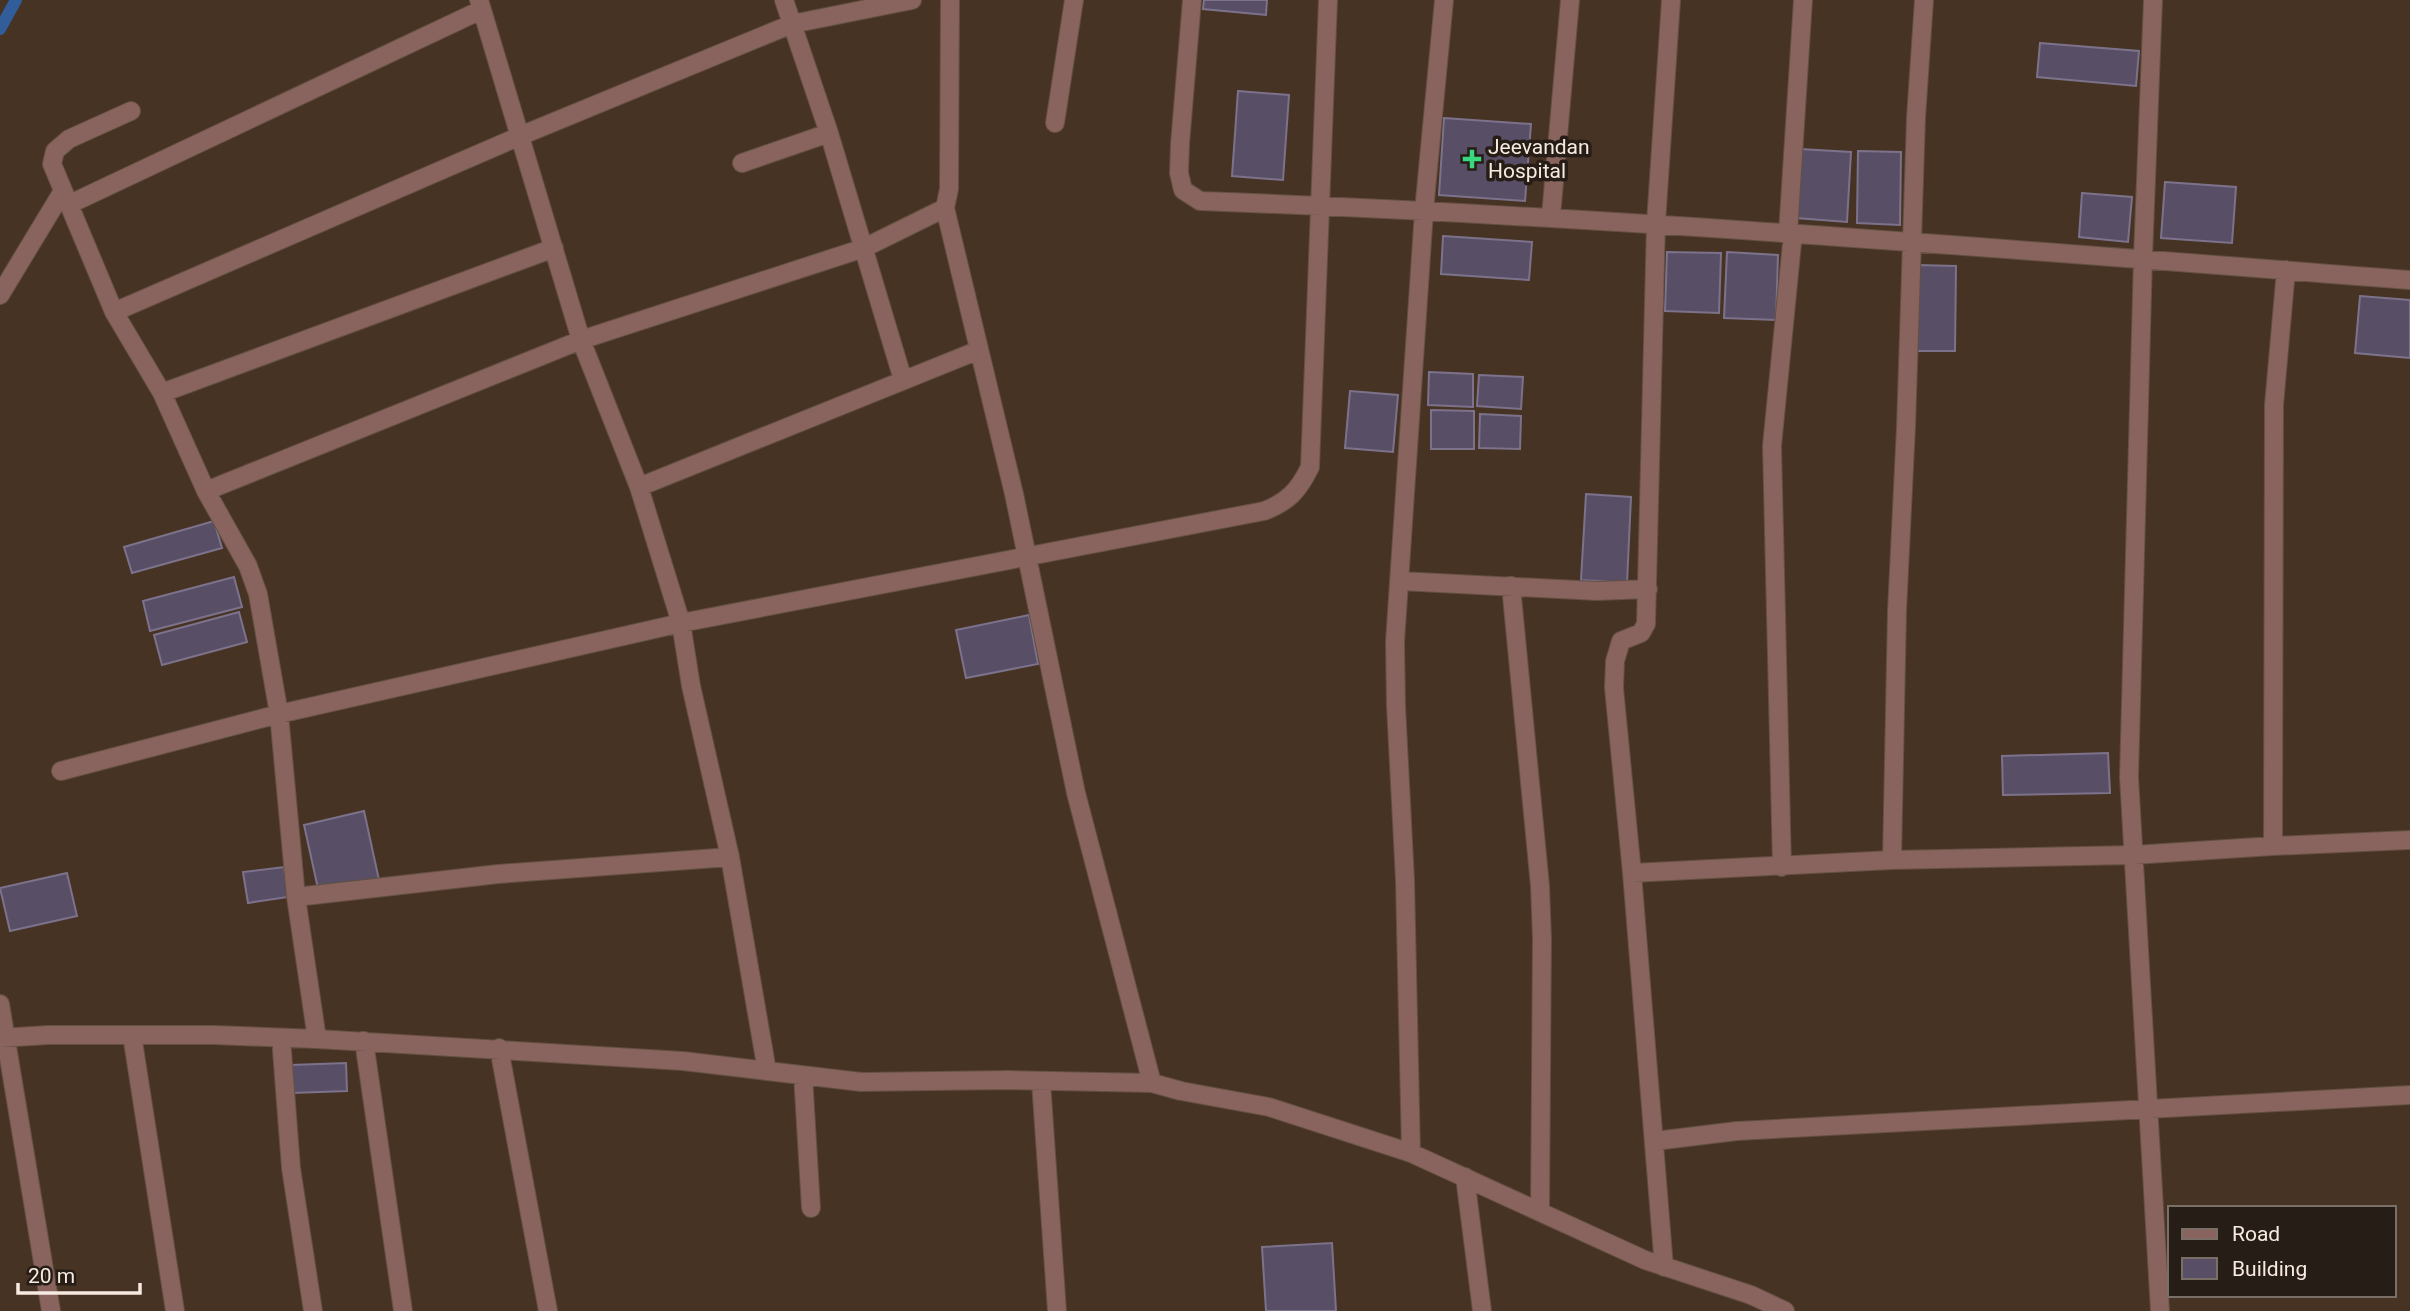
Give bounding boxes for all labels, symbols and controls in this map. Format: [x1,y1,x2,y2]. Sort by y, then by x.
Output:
place label: Jeevandan Hospital [1488,135,1590,183]
marker: Jeevandan Hospital [1462,149,1482,169]
legend [2168,1206,2396,1297]
text: Road [2232,1222,2280,1246]
scale bar [18,1252,140,1296]
text: Building [2232,1257,2307,1281]
text: 20 m [28,1264,75,1288]

